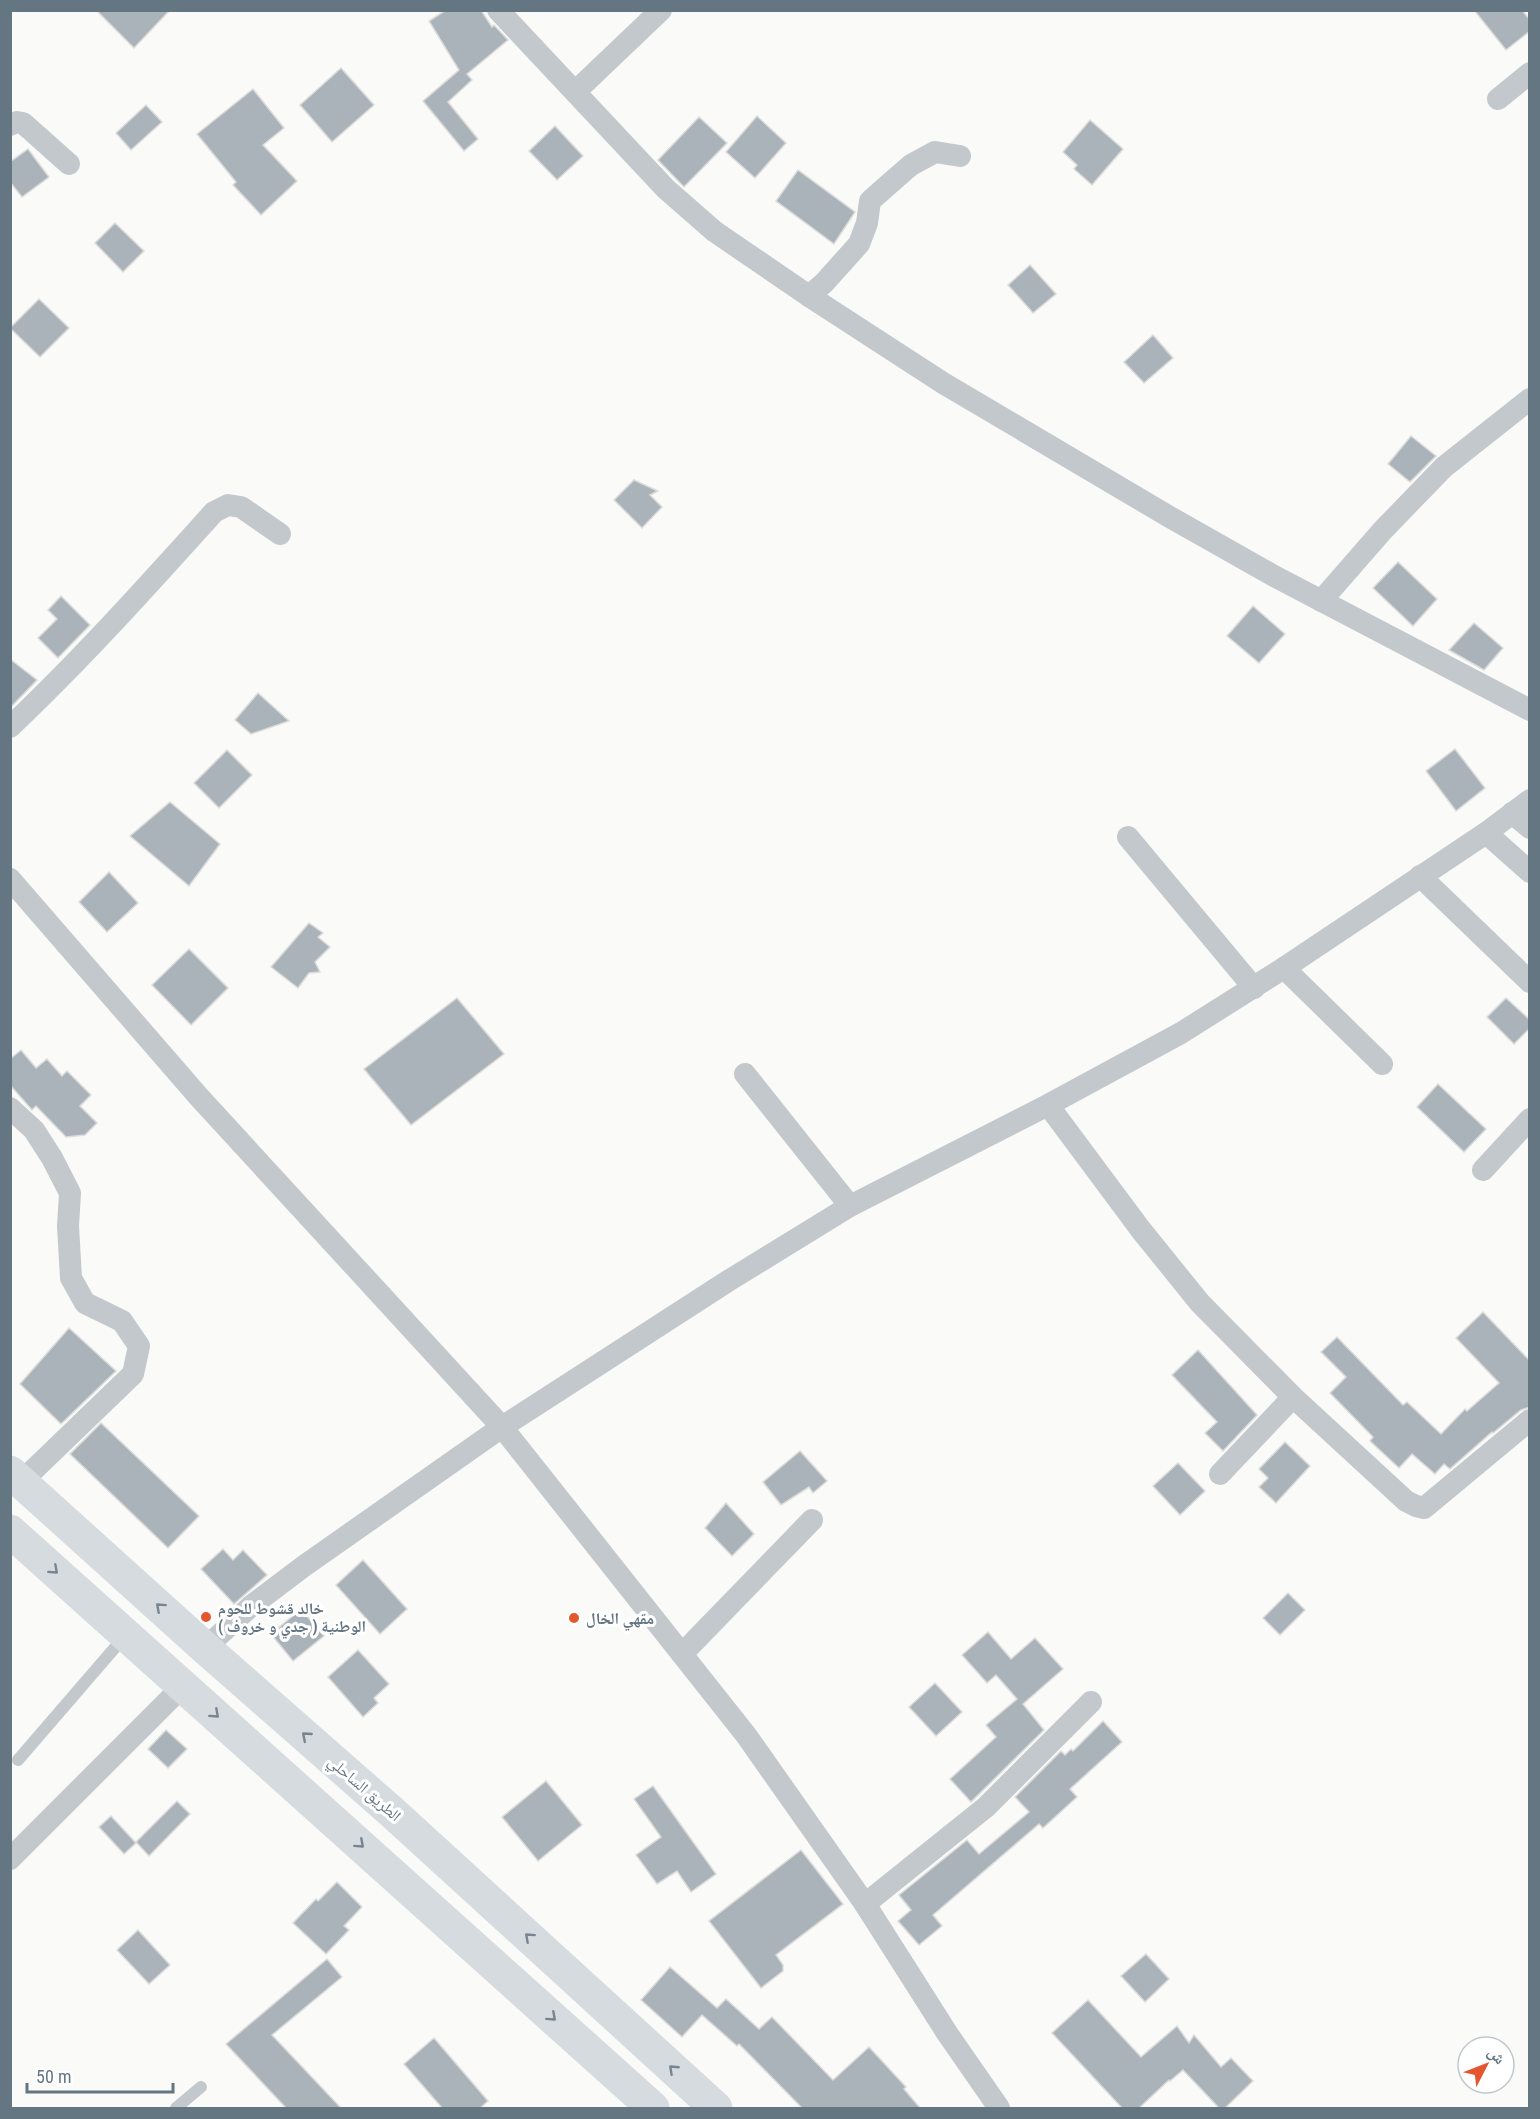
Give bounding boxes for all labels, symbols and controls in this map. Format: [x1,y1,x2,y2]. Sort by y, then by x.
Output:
one-way arrow [47,1563,58,1574]
place label: خالد قشوط للحوم الوطنية ( جدي و خروف ) [218,1599,366,1639]
one-way arrow [156,1603,167,1614]
place label: مقهي الخال [586,1609,654,1631]
marker: خالد قشوط للحوم الوطنية ( جدي و خروف ) [199,1610,213,1624]
marker: مقهي الخال [567,1611,581,1625]
one-way arrow [208,1707,218,1718]
one-way arrow [302,1733,313,1744]
street label: الطريق الساحلي [322,1752,405,1827]
one-way arrow [353,1837,364,1848]
one-way arrow [525,1933,536,1944]
one-way arrow [545,2010,556,2021]
north arrow [1456,2035,1516,2095]
text: ش [1484,2043,1510,2068]
scale bar [27,2056,172,2094]
one-way arrow [669,2065,679,2076]
text: 50 m [36,2066,71,2087]

